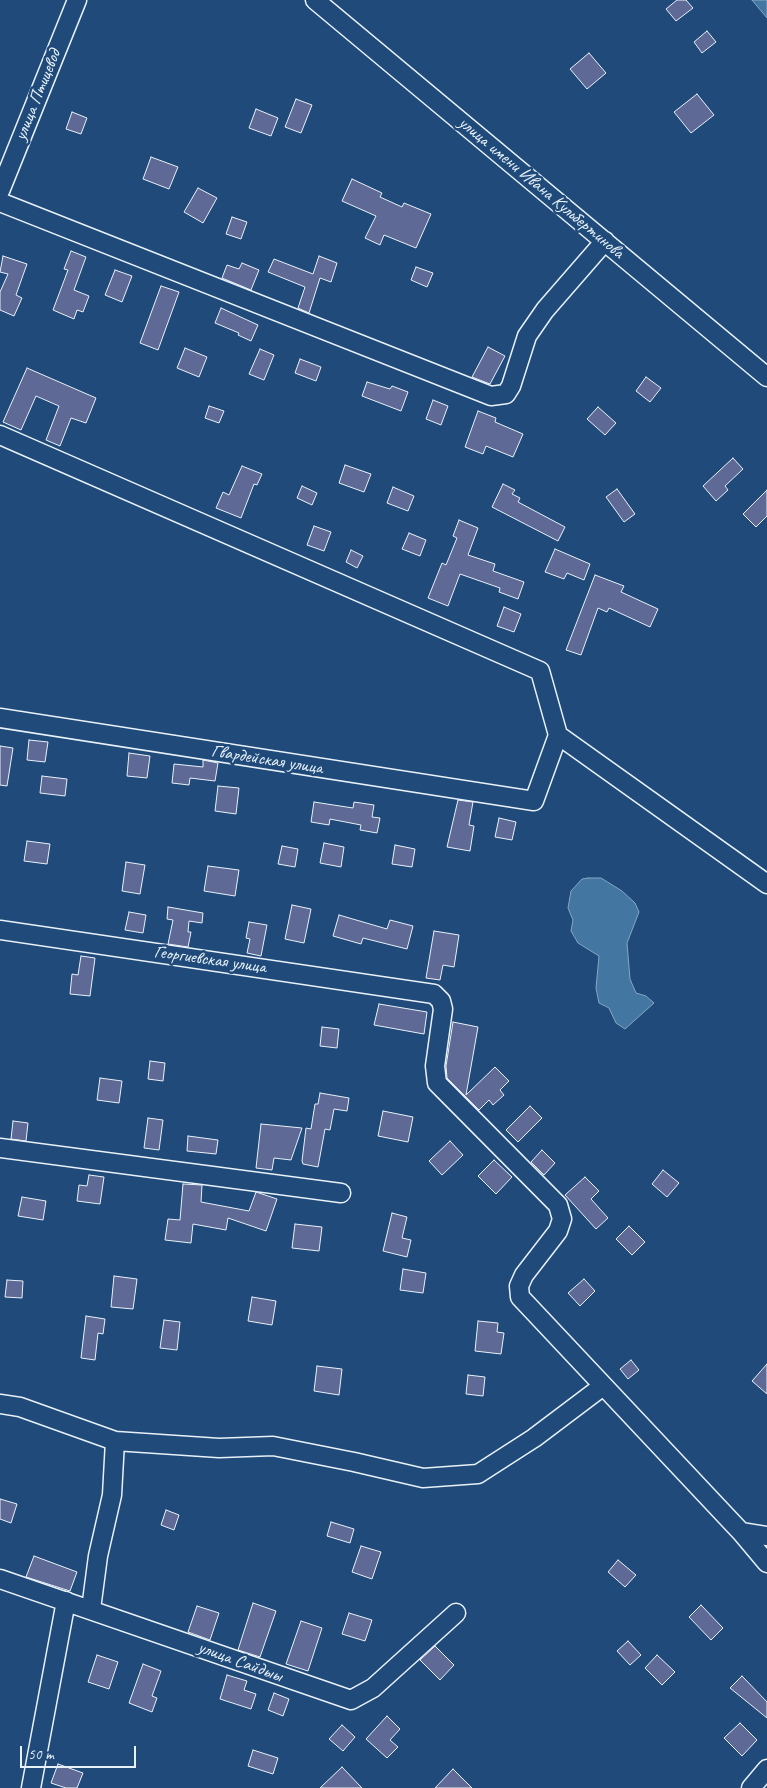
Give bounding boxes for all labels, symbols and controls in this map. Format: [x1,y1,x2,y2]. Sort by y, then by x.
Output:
street label: улица Птицевод [10,46,66,144]
street label: улица имени Ивана Кульбертинова [454,112,628,264]
street label: Гвардейская улица [210,741,324,779]
street label: Георгиевская улица [153,941,267,979]
street label: улица Сайдыы [195,1637,285,1687]
scale bar [22,1736,139,1768]
text: 50 m [28,1745,54,1764]

